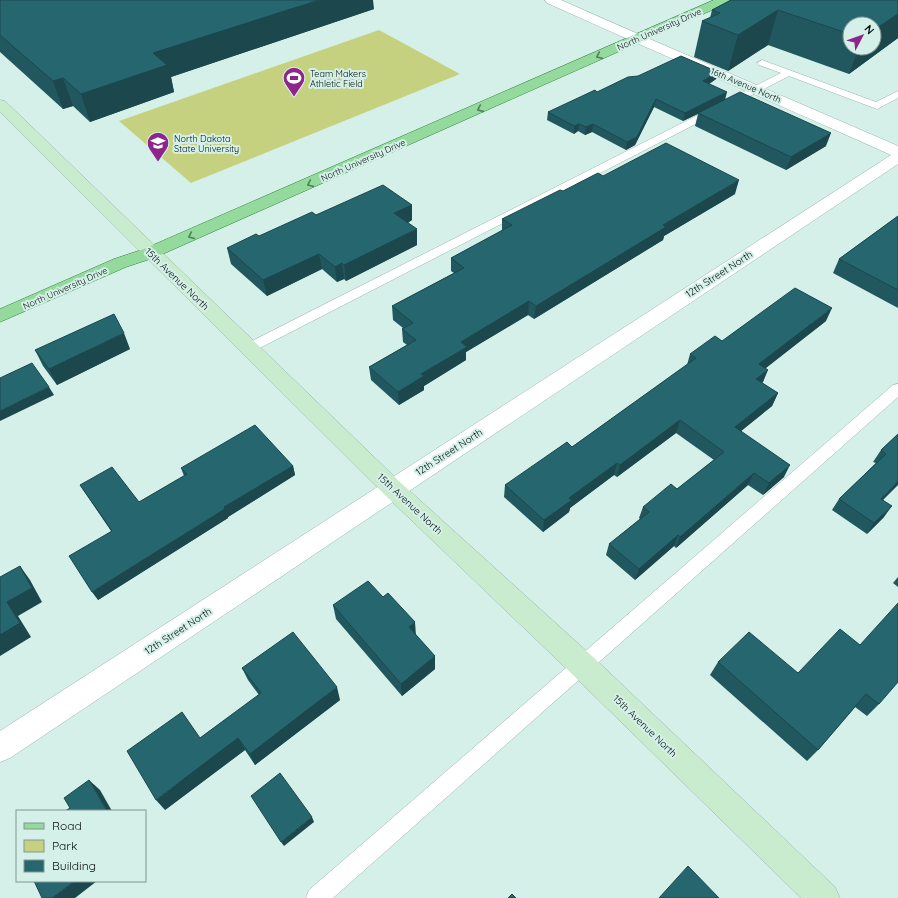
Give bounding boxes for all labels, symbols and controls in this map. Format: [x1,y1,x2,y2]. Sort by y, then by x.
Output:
street label: North University Drive [615,5,703,53]
north arrow [842,16,882,56]
text: N [862,22,877,37]
one-way arrow [595,51,603,59]
sports icon: Team Makers Athletic Field [281,65,307,98]
street label: 16th Avenue North [709,65,783,105]
place label: Team Makers Athletic Field [310,68,366,89]
one-way arrow [477,104,484,112]
school or university icon: North Dakota State University [145,130,171,163]
place label: North Dakota State University [174,133,239,154]
street label: North University Drive [319,136,407,184]
one-way arrow [306,179,313,187]
one-way arrow [187,231,194,239]
street label: 15th Avenue North [142,245,212,313]
street label: 12th Street North [683,247,755,301]
street label: North University Drive [21,264,109,312]
street label: 12th Street North [413,425,485,479]
street label: 15th Avenue North [375,471,445,537]
street label: 12th Street North [142,604,214,658]
street label: 15th Avenue North [610,692,680,760]
legend [16,810,146,882]
text: Road [52,818,82,833]
text: Park [52,838,77,853]
text: Building [52,858,96,873]

